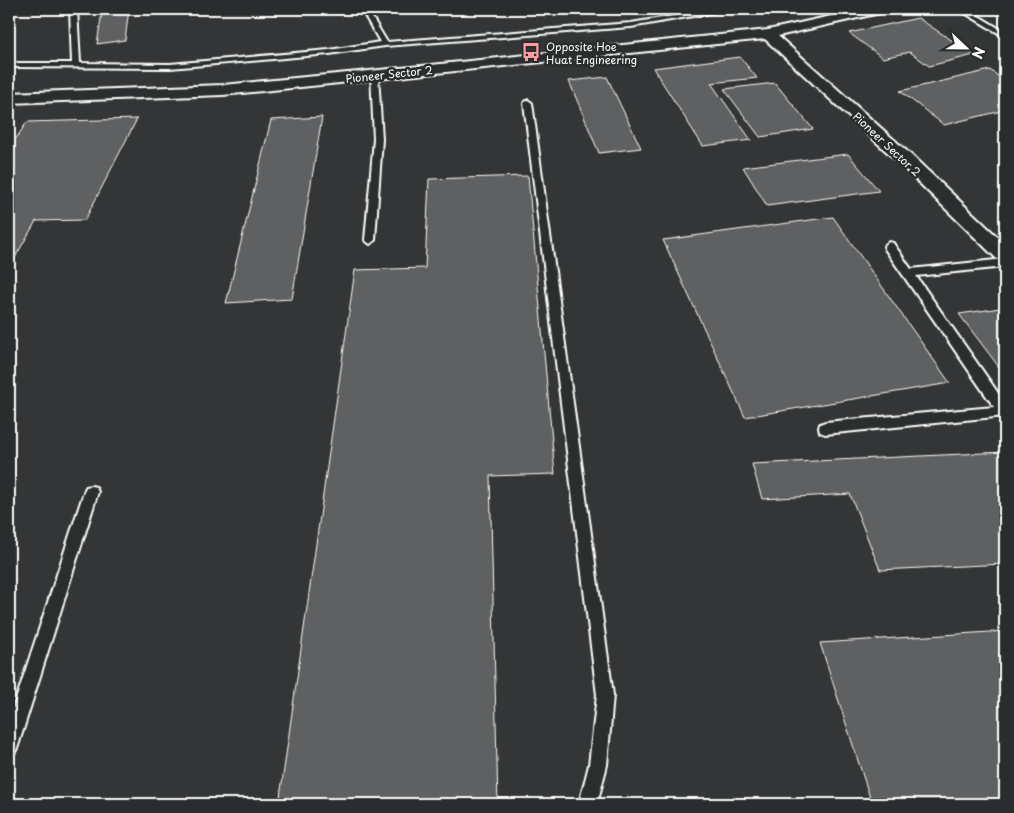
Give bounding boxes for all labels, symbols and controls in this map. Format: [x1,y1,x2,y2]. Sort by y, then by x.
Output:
north arrow [942,22,992,72]
place label: Opposite Hoe Huat Engineering [546,38,637,68]
bus stop icon: Opposite Hoe Huat Engineering [520,41,542,63]
text: N [967,44,990,62]
street label: Pioneer Sector 2 [345,61,434,87]
street label: Pioneer Sector 2 [849,108,925,180]

